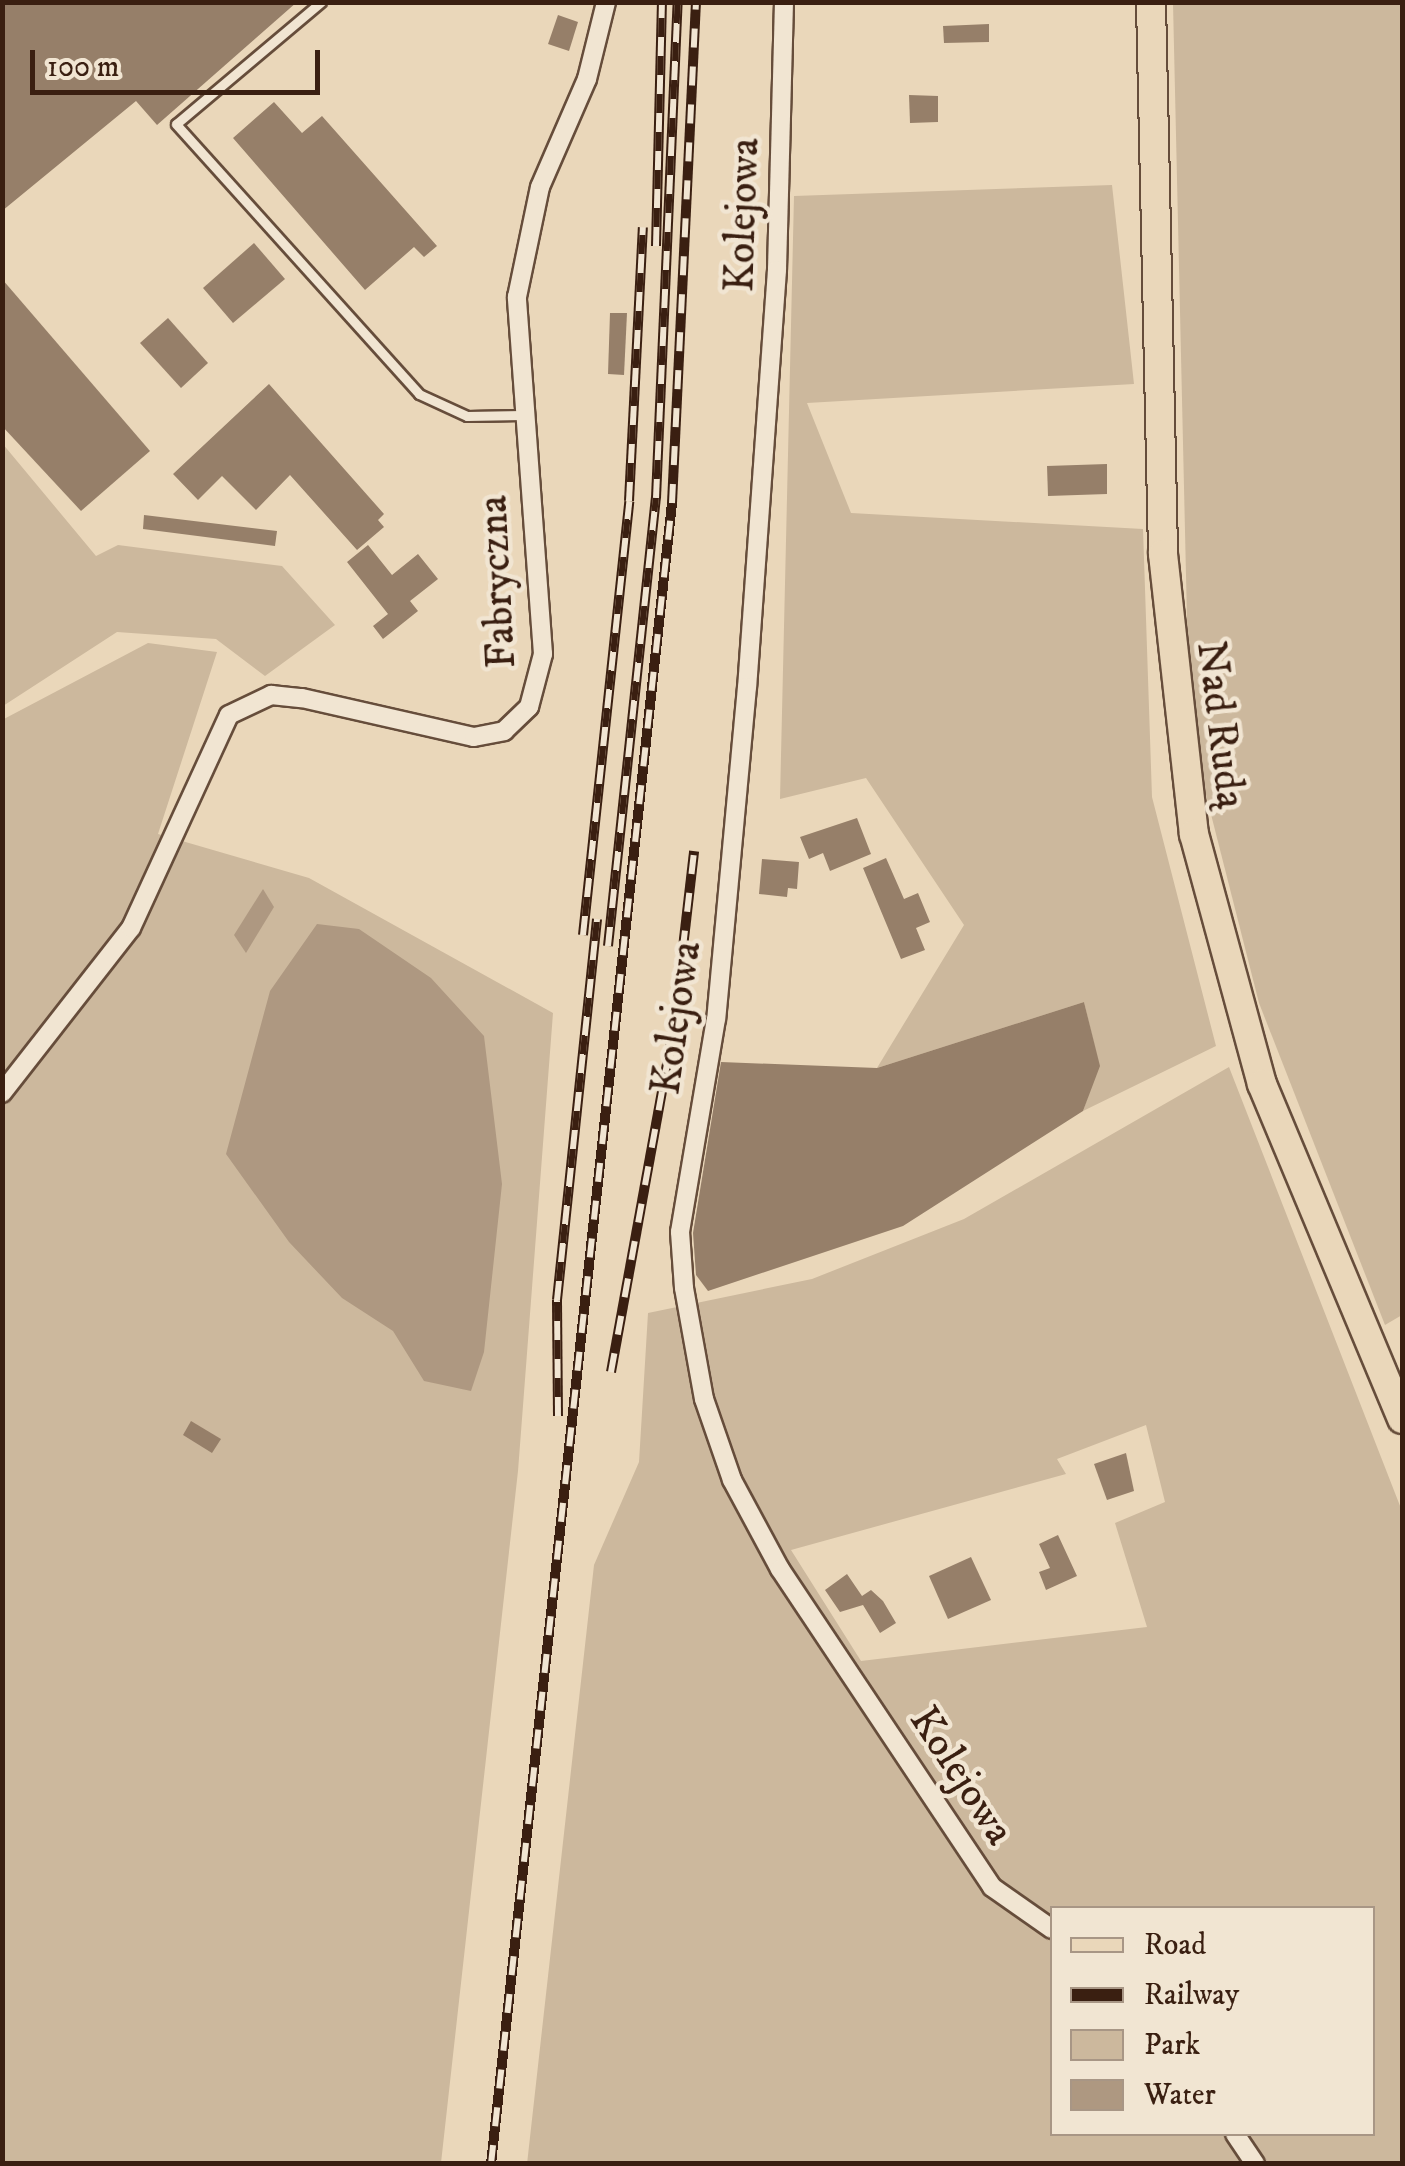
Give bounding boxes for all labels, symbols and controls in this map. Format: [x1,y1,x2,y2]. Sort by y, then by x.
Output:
scale bar [35,30,325,92]
text: 100 m [47,49,119,86]
street label: Kolejowa [715,137,771,293]
street label: Fabryczna [468,494,528,670]
street label: Nad Rudą [1185,638,1255,812]
street label: Kolejowa [641,938,713,1098]
street label: Kolejowa [898,1698,1024,1854]
legend [1050,1906,1375,2136]
text: Road [1144,1927,1206,1964]
text: Railway [1144,1977,1239,2014]
text: Park [1144,2027,1200,2064]
text: Water [1144,2077,1216,2114]

